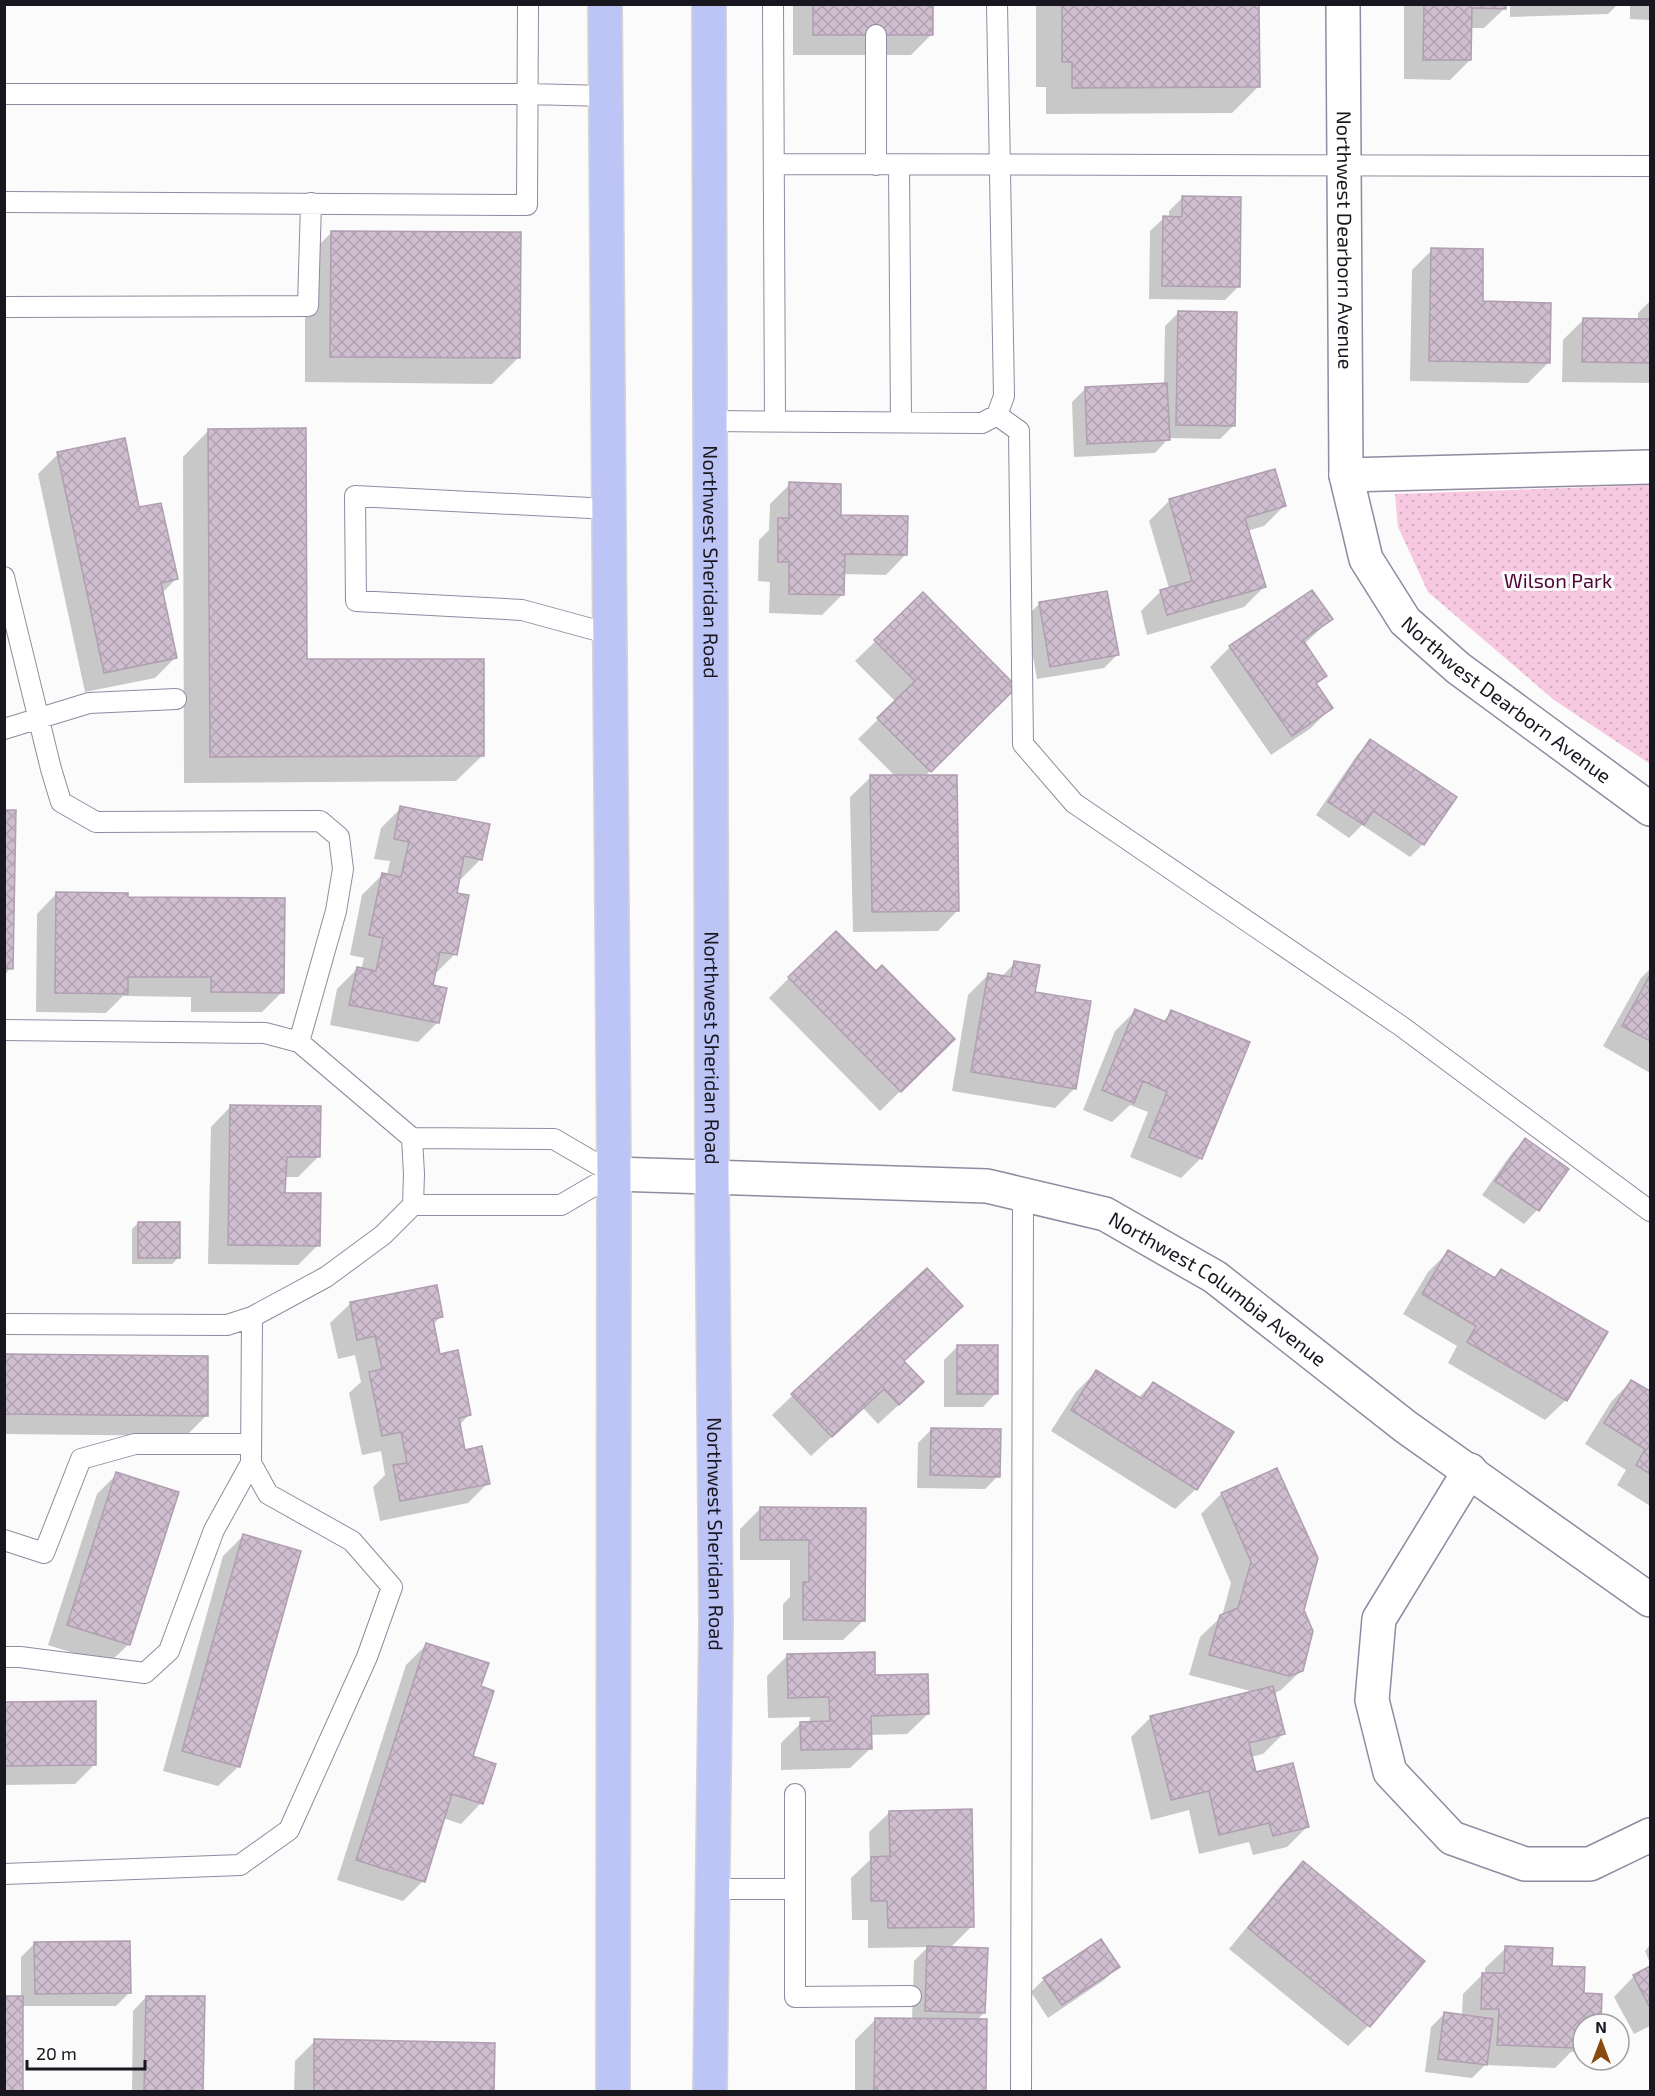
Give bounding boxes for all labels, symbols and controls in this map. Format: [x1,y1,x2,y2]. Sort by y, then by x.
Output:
street label: Northwest Dearborn Avenue [1333,111,1358,369]
street label: Northwest Sheridan Road [699,445,724,679]
park label: Wilson Park [1504,568,1612,592]
street label: Northwest Dearborn Avenue [1397,611,1616,788]
street label: Northwest Sheridan Road [700,931,725,1165]
street label: Northwest Columbia Avenue [1105,1206,1331,1371]
street label: Northwest Sheridan Road [703,1417,729,1651]
north arrow [1571,2012,1631,2072]
text: N [1595,2017,1607,2036]
scale bar [27,2033,146,2071]
text: 20 m [36,2042,77,2064]

